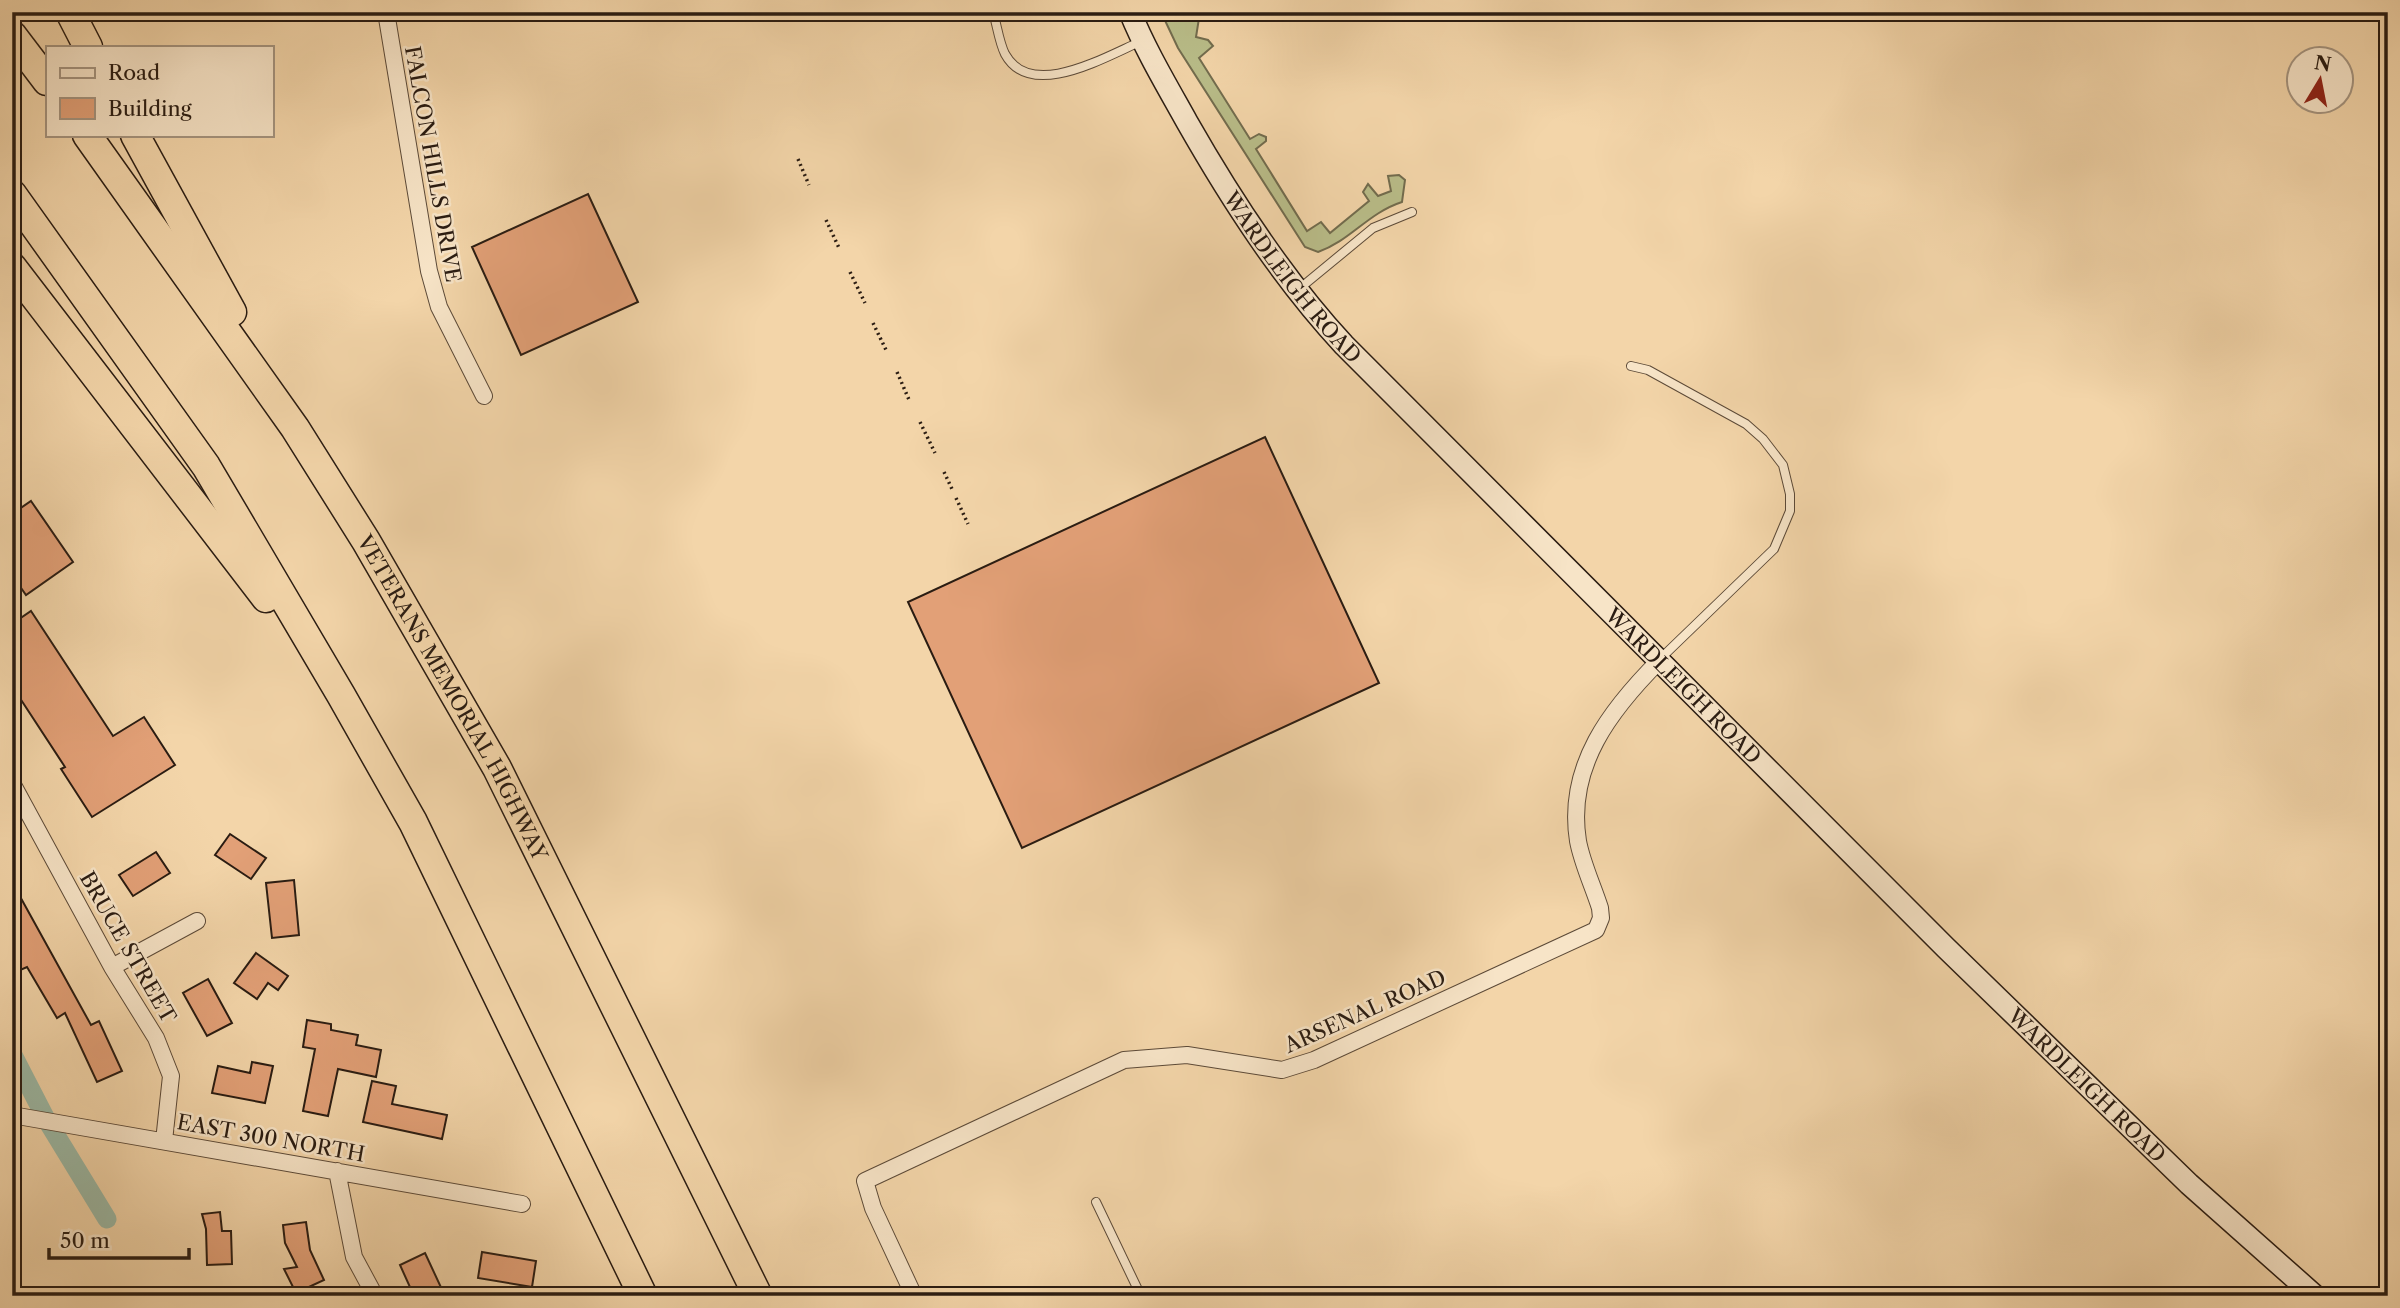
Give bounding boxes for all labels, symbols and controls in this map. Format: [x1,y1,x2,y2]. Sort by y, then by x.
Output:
street label: FALCON HILLS DRIVE [400,44,466,284]
legend [46,46,273,136]
north arrow [2284,46,2354,116]
text: N [2313,51,2333,77]
text: Road [108,60,160,85]
text: Building [108,96,193,121]
street label: WARDLEIGH ROAD [1218,186,1367,368]
street label: VETERANS MEMORIAL HIGHWAY [352,529,554,866]
street label: WARDLEIGH ROAD [1600,601,1767,768]
street label: BRUCE STREET [75,867,182,1027]
street label: ARSENAL ROAD [1279,964,1450,1058]
street label: WARDLEIGH ROAD [2002,1002,2171,1167]
street label: EAST 300 NORTH [175,1109,367,1167]
scale bar [49,1217,189,1261]
text: 50 m [60,1228,110,1253]

